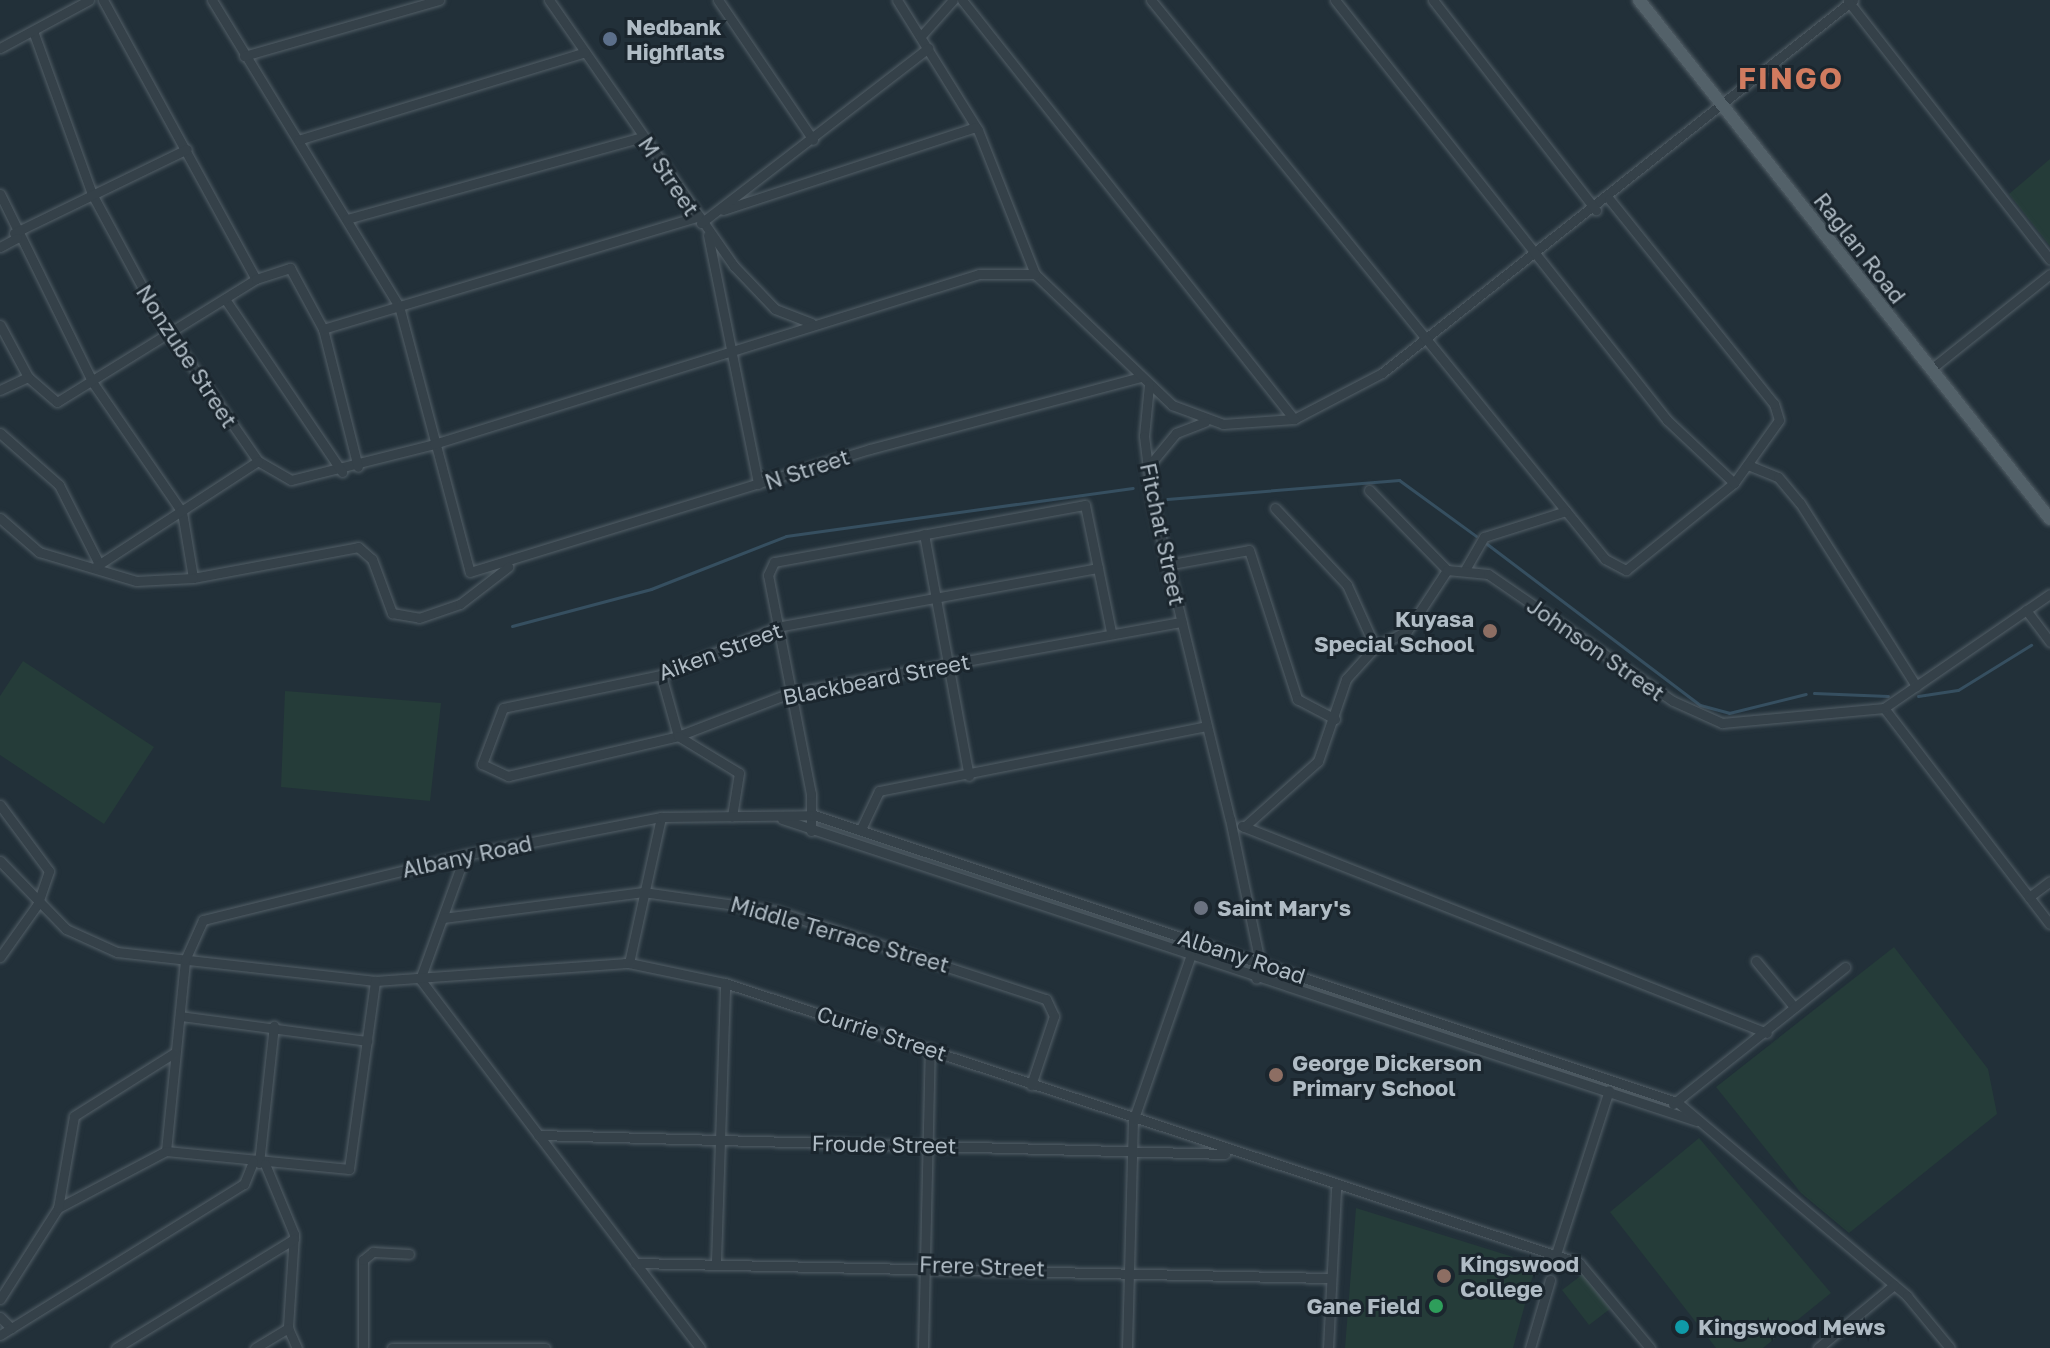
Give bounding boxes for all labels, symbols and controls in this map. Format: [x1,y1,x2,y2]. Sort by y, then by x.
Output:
place label: Nedbank Highflats [626,13,725,64]
marker: Nedbank Highflats [601,30,619,48]
district label: FINGO [1738,60,1844,96]
street label: M Street [633,132,705,220]
street label: Raglan Road [1809,187,1911,309]
street label: Nonzube Street [131,280,243,432]
street label: N Street [761,443,853,495]
street label: Fitchat Street [1135,460,1191,608]
street label: Johnson Street [1522,592,1670,706]
place label: Kuyasa Special School [1314,605,1474,656]
street label: Aiken Street [655,616,785,686]
marker: Kuyasa Special School [1481,622,1499,640]
street label: Blackbeard Street [780,648,972,710]
street label: Albany Road [400,829,534,883]
street label: Middle Terrace Street [728,890,952,978]
place label: Saint Mary's [1217,895,1351,921]
marker: Saint Mary's [1192,899,1210,917]
street label: Albany Road [1175,923,1309,989]
street label: Currie Street [814,1000,950,1066]
place label: George Dickerson Primary School [1292,1049,1482,1100]
marker: George Dickerson Primary School [1267,1066,1285,1084]
street label: Froude Street [811,1130,957,1158]
place label: Kingswood College [1460,1250,1579,1302]
street label: Frere Street [919,1251,1045,1281]
marker: Kingswood College [1435,1267,1453,1285]
place label: Gane Field [1306,1293,1420,1319]
marker: Gane Field [1427,1297,1445,1315]
place label: Kingswood Mews [1698,1314,1886,1340]
marker: Kingswood Mews [1673,1318,1691,1336]

